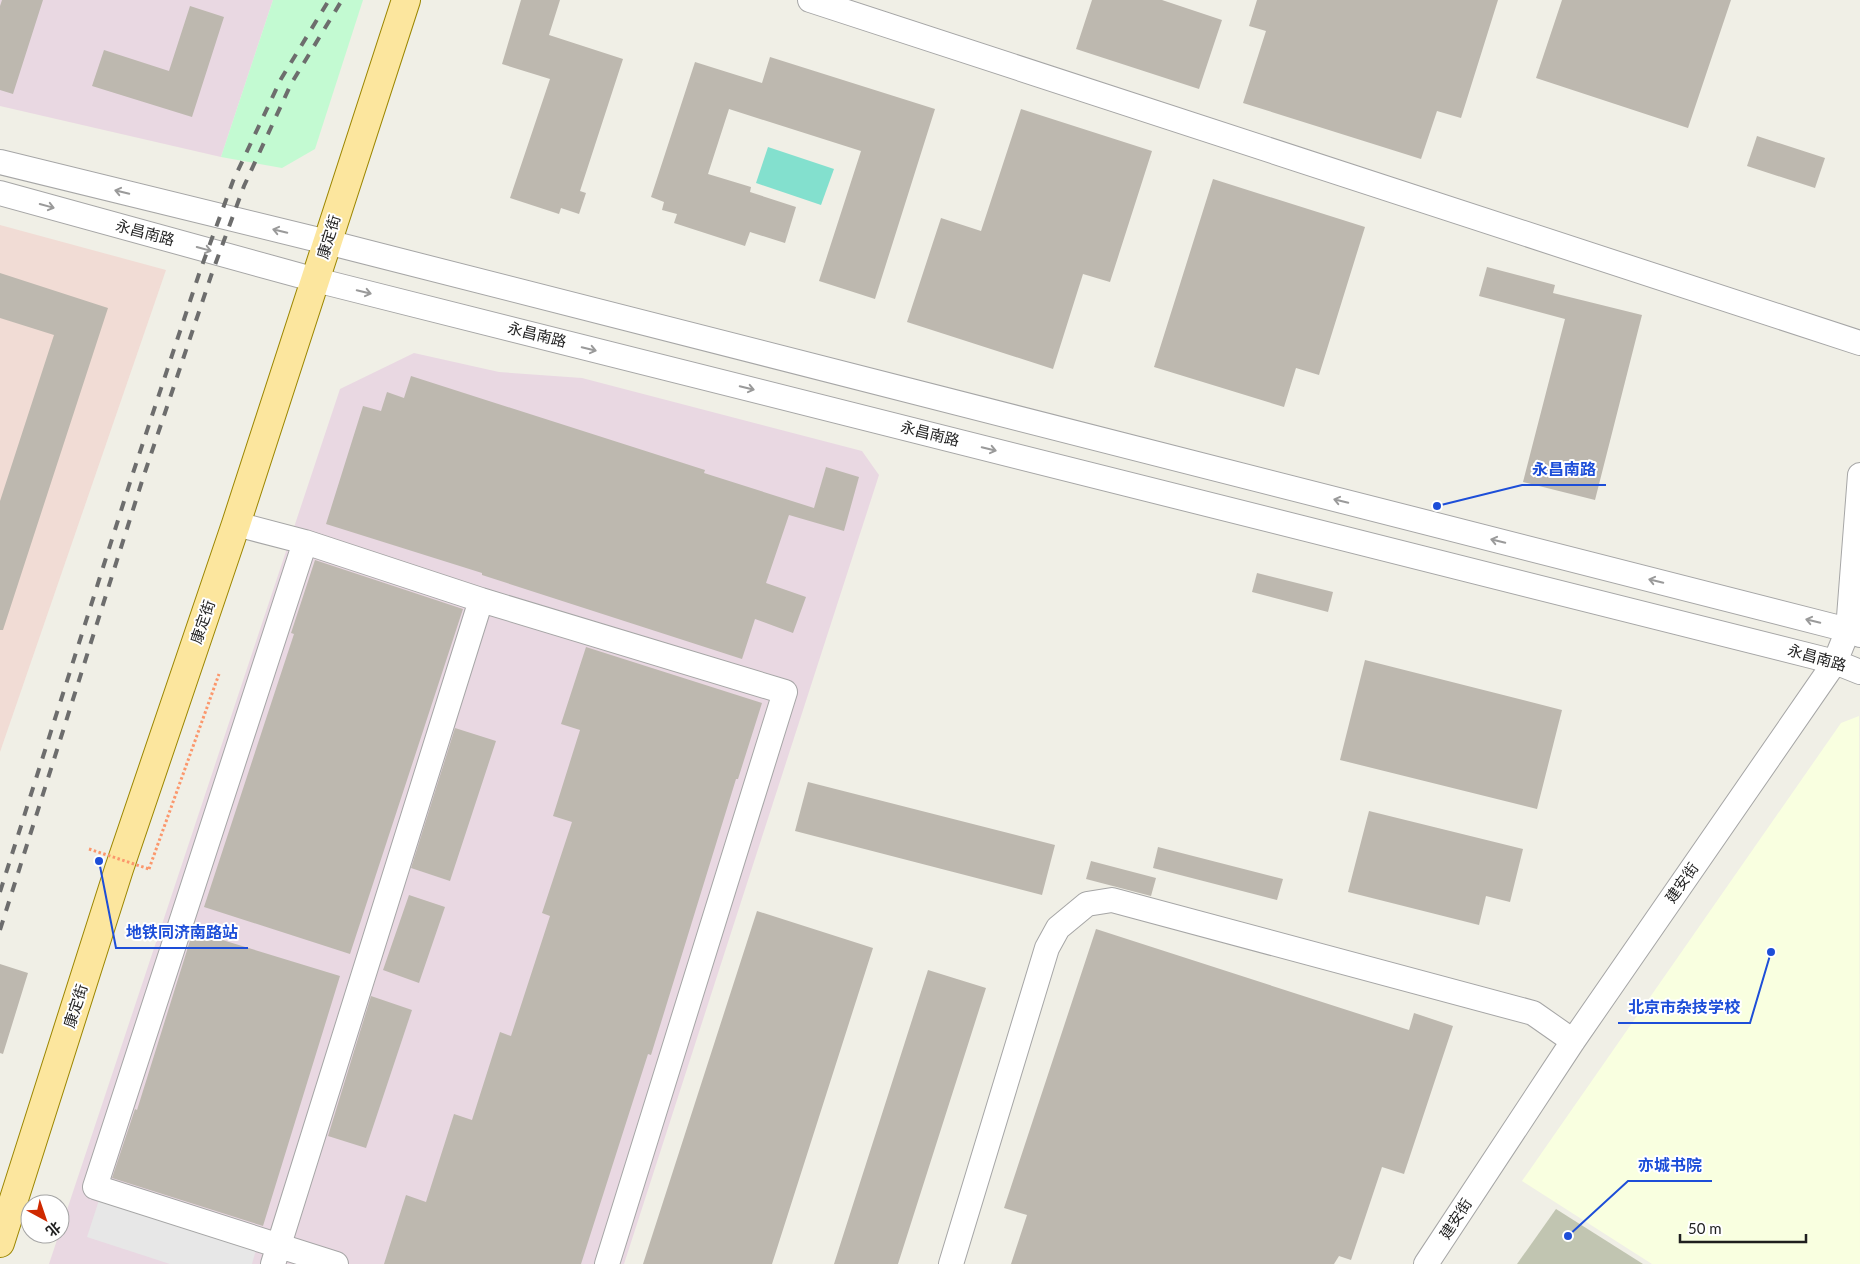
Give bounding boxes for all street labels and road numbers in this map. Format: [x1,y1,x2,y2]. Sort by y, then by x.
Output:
street label: 康定街 [313,213,343,261]
street label: 永昌南路 [114,216,177,248]
street label: 永昌南路 [506,318,569,350]
street label: 永昌南路 [899,417,962,449]
street label: 康定街 [186,597,218,646]
street label: 永昌南路 [1786,640,1849,674]
street label: 建安街 [1661,859,1701,906]
street label: 康定街 [60,982,91,1030]
street label: 建安街 [1435,1195,1475,1242]

